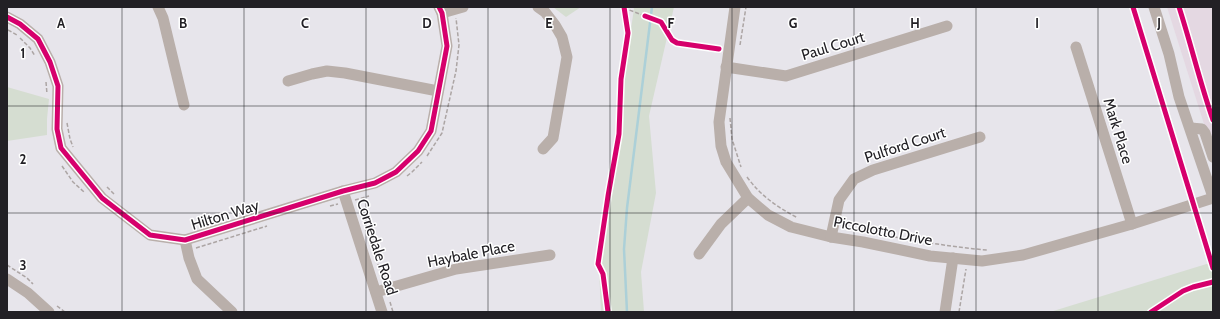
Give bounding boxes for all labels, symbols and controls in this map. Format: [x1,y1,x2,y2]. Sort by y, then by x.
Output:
text: A [57,15,66,31]
text: B [179,15,187,31]
text: C [301,15,309,31]
text: D [422,15,432,31]
text: E [545,15,553,31]
text: F [668,15,675,31]
text: G [789,15,798,31]
text: H [910,15,920,31]
text: I [1035,15,1039,31]
text: J [1156,15,1161,31]
street label: Paul Court [799,28,867,64]
text: 1 [21,45,25,61]
street label: Mark Place [1099,96,1137,166]
street label: Pulford Court [862,123,948,167]
text: 2 [20,151,27,167]
street label: Hilton Way [189,196,262,234]
street label: Corriedale Road [353,197,401,297]
street label: Piccolotto Drive [832,213,934,249]
street label: Haybale Place [426,237,517,271]
text: 3 [19,257,27,273]

